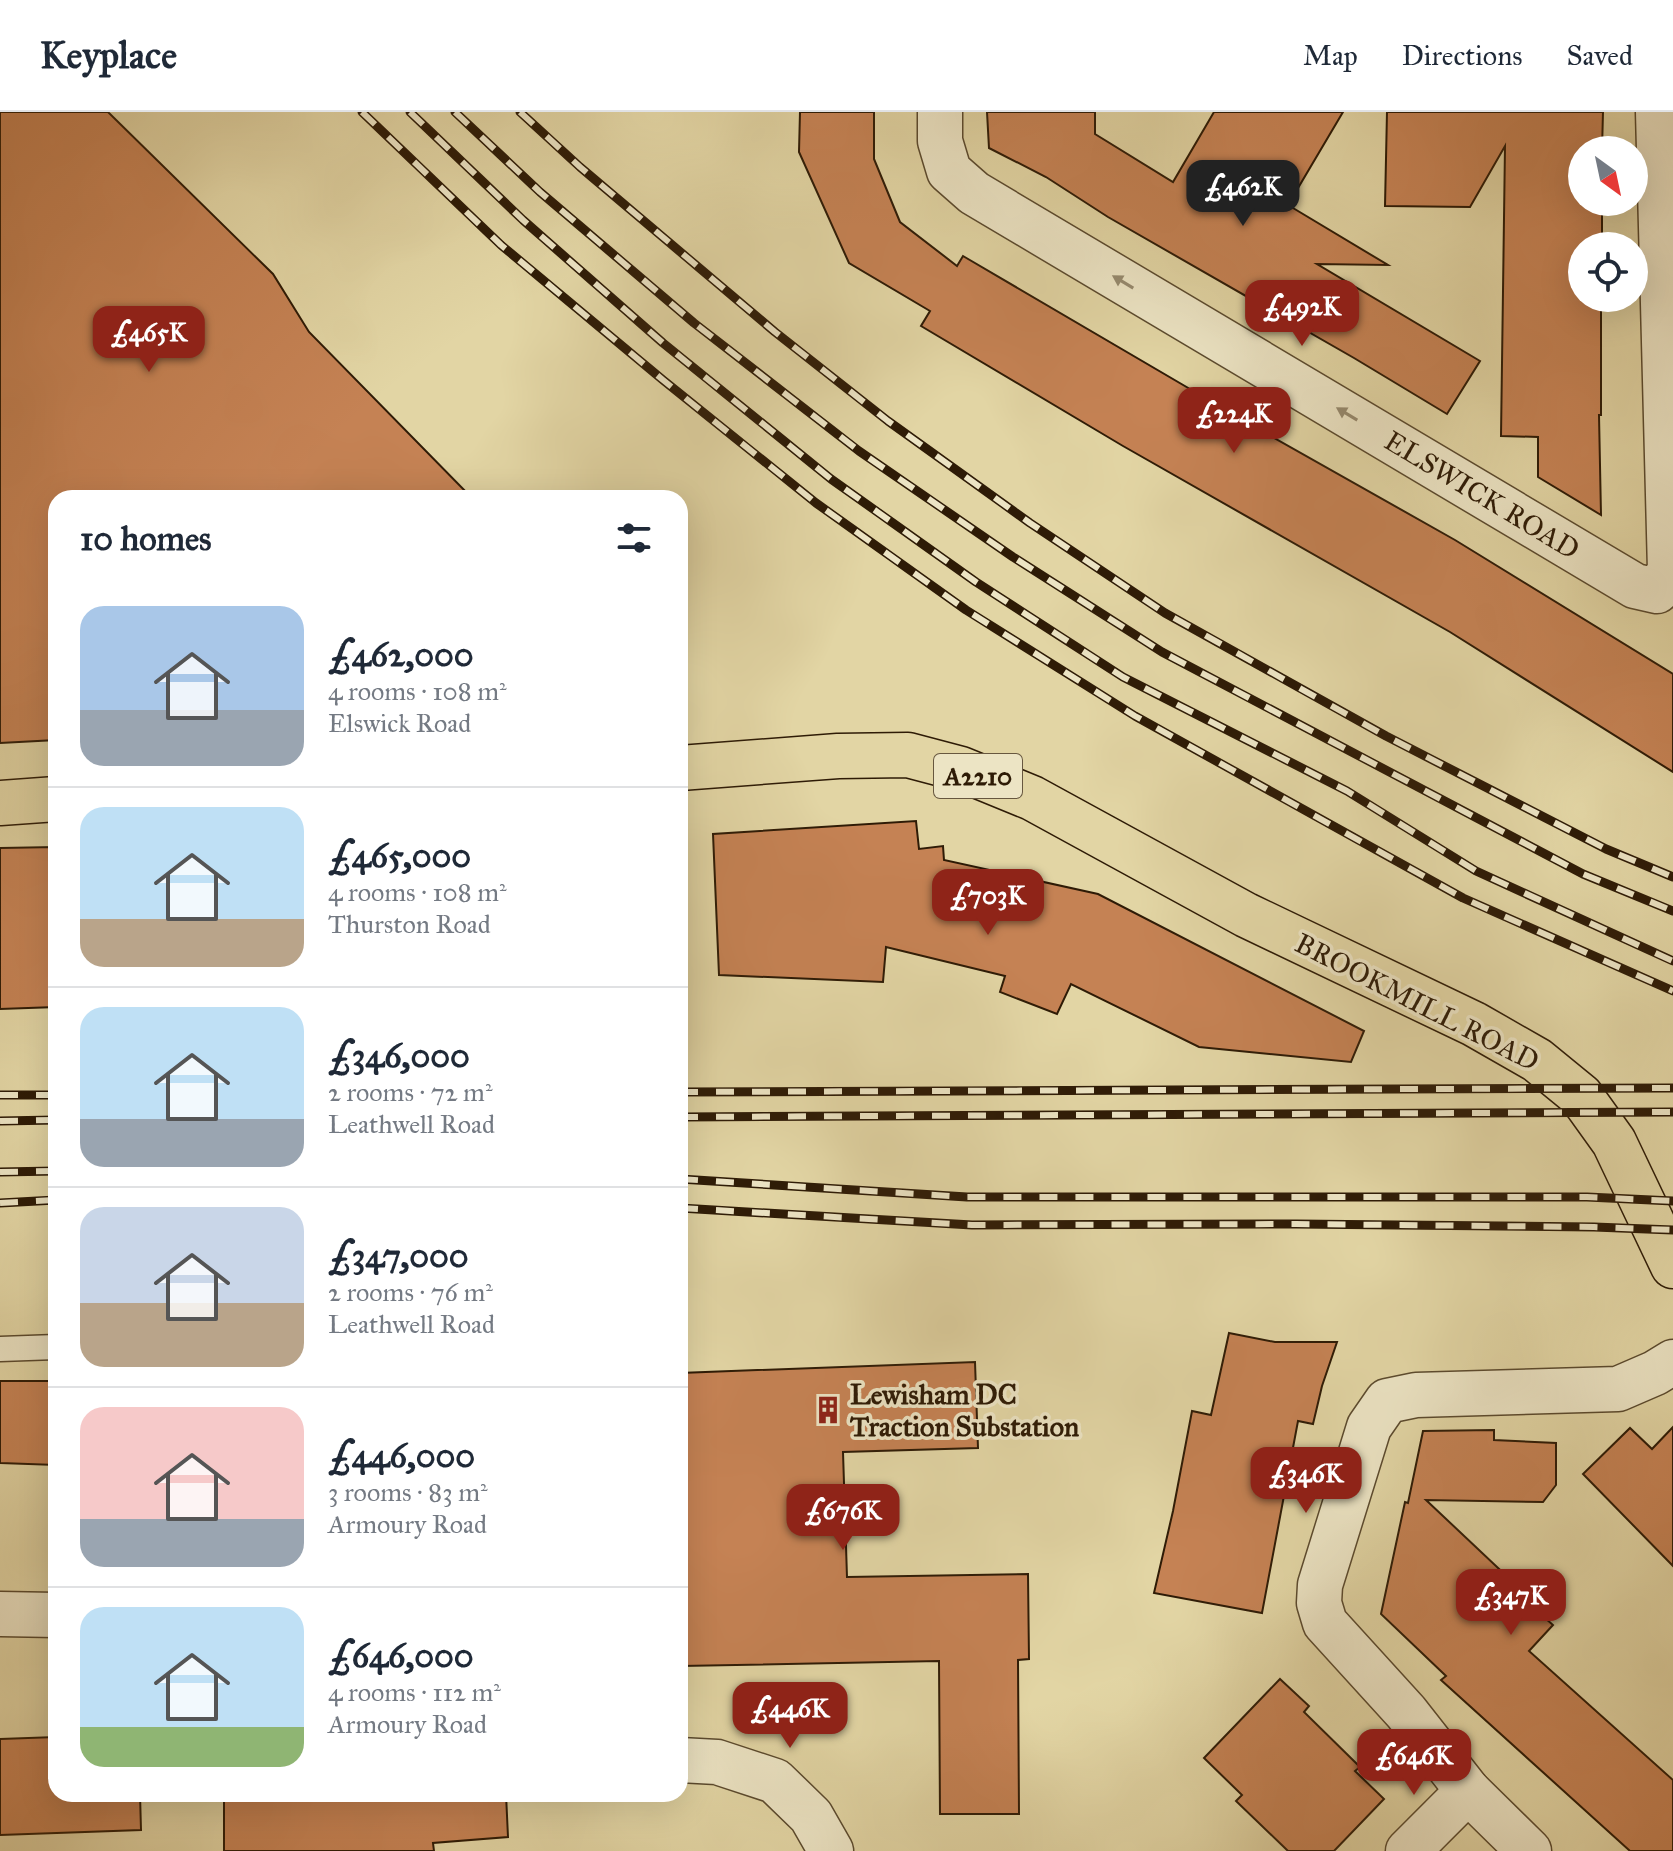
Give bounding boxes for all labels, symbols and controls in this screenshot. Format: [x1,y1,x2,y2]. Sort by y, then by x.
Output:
text: Keyplace [40,32,177,78]
text: Map [1303,38,1358,73]
text: Directions [1402,38,1523,73]
text: Saved [1567,38,1633,73]
north arrow [1568,136,1648,216]
map controls [1568,136,1648,312]
pin: £462K [1187,160,1299,228]
text: £462K [1204,170,1282,202]
button: locate [1568,232,1648,312]
one-way arrow [1112,275,1134,289]
pin: £492K [1246,280,1358,348]
text: £492K [1263,290,1341,322]
pin: £465K [93,306,205,374]
text: £465K [111,316,187,348]
pin: £224K [1178,387,1290,455]
text: £224K [1196,397,1272,429]
one-way arrow [1336,408,1358,422]
street label: ELSWICK ROAD [1378,423,1586,567]
icon: filters [612,516,656,560]
text: 10 homes [80,518,211,559]
text: £462,000 [328,634,474,675]
icon: home [144,638,240,734]
text: 4 rooms · 108 m² [328,675,507,707]
text: Elswick Road [328,707,471,739]
road number: A2210 [934,754,1022,798]
text: £465,000 [328,835,471,876]
icon: home [144,839,240,935]
pin: £703K [932,869,1044,937]
text: 4 rooms · 108 m² [328,876,507,908]
text: £703K [950,879,1026,911]
text: Thurston Road [328,908,491,940]
street label: BROOKMILL ROAD [1289,925,1545,1079]
text: £346,000 [328,1035,470,1076]
icon: home [144,1039,240,1135]
text: 2 rooms · 72 m² [328,1076,492,1108]
text: Leathwell Road [328,1108,495,1140]
text: £347,000 [328,1235,469,1276]
icon: home [144,1239,240,1335]
text: 2 rooms · 76 m² [328,1276,493,1308]
text: Leathwell Road [328,1308,495,1340]
place label: Lewisham DC Traction Substation [850,1377,1079,1444]
building icon: Lewisham DC Traction Substation [813,1395,843,1425]
text: £446,000 [328,1435,475,1476]
icon: home [144,1439,240,1535]
pin: £346K [1250,1447,1362,1515]
text: £346K [1269,1457,1343,1489]
text: 3 rooms · 83 m² [328,1476,488,1508]
pin: £676K [787,1484,899,1552]
text: £676K [805,1494,881,1526]
text: Armoury Road [328,1508,487,1540]
pin: £347K [1455,1569,1567,1637]
text: £347K [1474,1579,1548,1611]
text: £646,000 [328,1635,474,1676]
icon: home [144,1639,240,1735]
text: 4 rooms · 112 m² [328,1676,501,1708]
pin: £446K [734,1682,846,1750]
text: £446K [751,1692,829,1724]
text: Armoury Road [328,1708,487,1740]
pin: £646K [1358,1729,1470,1797]
text: £646K [1375,1739,1453,1771]

